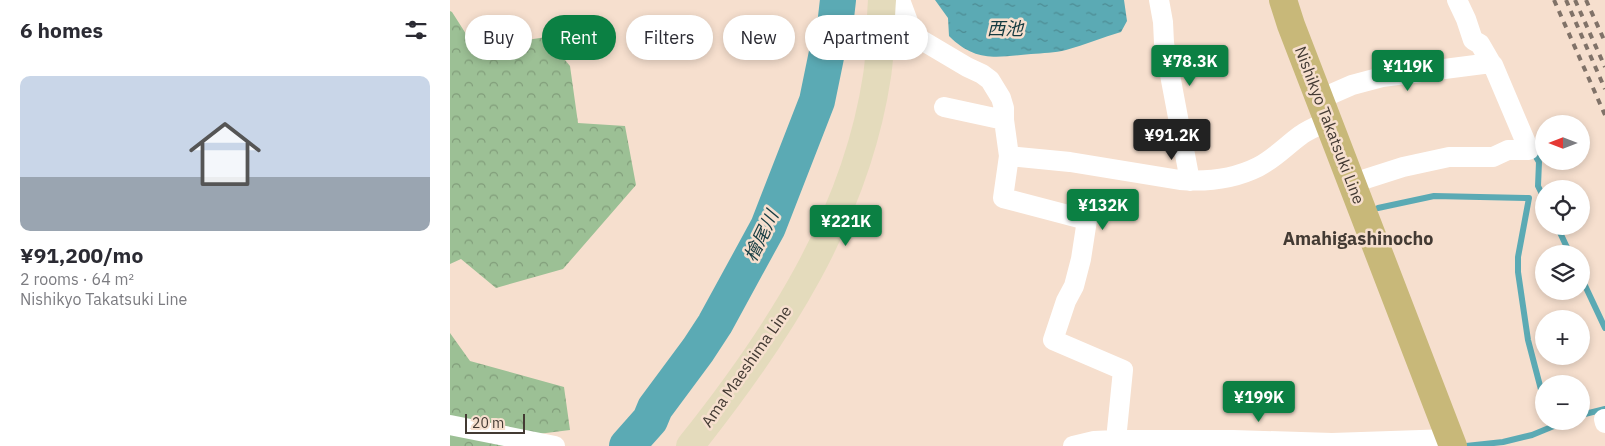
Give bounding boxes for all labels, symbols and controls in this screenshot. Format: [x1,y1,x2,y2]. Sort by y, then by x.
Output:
chip: Buy [465,15,532,60]
chip: Rent [542,15,616,60]
chip: Filters [626,15,713,60]
chip: New [723,15,795,60]
chip: Apartment [805,15,928,60]
text: 6 homes [20,16,103,44]
icon: filters [402,16,430,44]
water label: 西池 [987,17,1025,40]
street label: Nishikyo Takatsuki Line [1291,43,1369,207]
pin: ¥78.3K [1149,44,1231,87]
pin: ¥119K [1373,49,1443,92]
text: ¥78.3K [1162,51,1218,71]
text: ¥119K [1383,56,1433,76]
icon: home [180,109,270,199]
north arrow [1535,115,1590,170]
map controls [1535,115,1590,430]
pin: ¥91.2K [1131,119,1213,161]
text: ¥91.2K [1144,125,1200,145]
button: locate [1535,180,1590,235]
pin: ¥132K [1068,188,1138,231]
text: ¥132K [1078,195,1128,215]
pin: ¥221K [811,204,881,247]
water label: 檜尾川 [739,205,784,265]
text: ¥221K [821,211,871,231]
district label: Amahigashinocho [1283,227,1433,250]
text: ¥91,200/mo [20,241,143,269]
button: layers [1535,245,1590,300]
text: 2 rooms · 64 m² [20,269,134,289]
text: Nishikyo Takatsuki Line [20,289,187,309]
street label: Ama Maeshima Line [697,301,796,431]
button: + [1535,310,1590,365]
button: − [1535,375,1590,430]
pin: ¥199K [1224,380,1294,423]
text: ¥199K [1234,387,1284,407]
scale bar [465,411,525,434]
text: 20 m [472,414,504,432]

